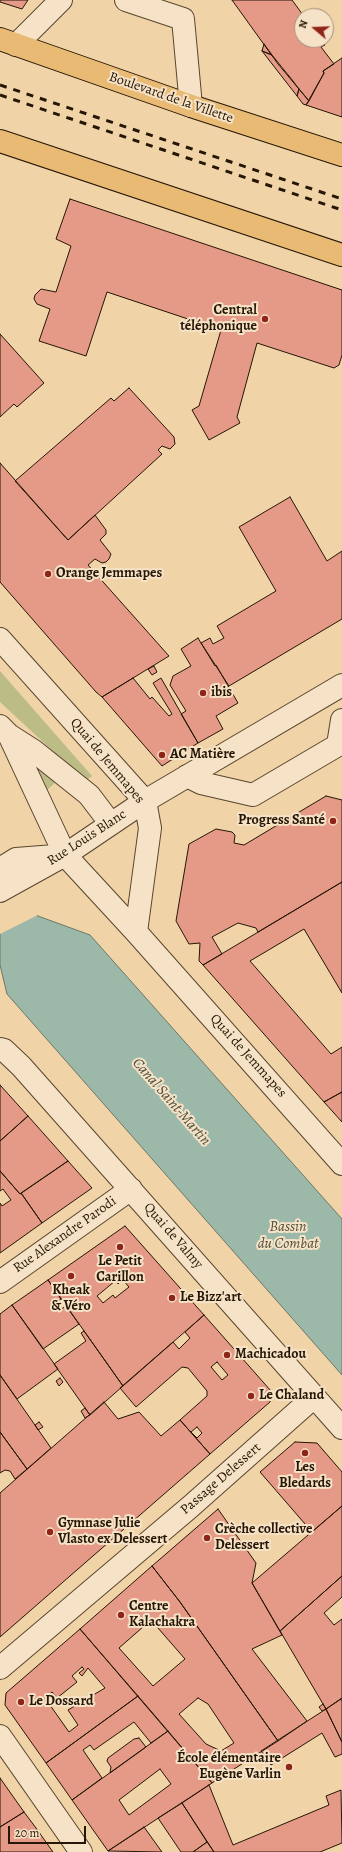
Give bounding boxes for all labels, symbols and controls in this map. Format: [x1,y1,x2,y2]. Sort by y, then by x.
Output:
north arrow [294,8,334,48]
text: N [295,18,312,30]
street label: Boulevard de la Villette [107,69,235,127]
place label: Central téléphonique [180,303,257,336]
marker: Central téléphonique [260,314,270,324]
place label: Orange Jemmapes [56,566,162,582]
marker: Orange Jemmapes [43,569,53,579]
place label: ibis [211,685,232,701]
marker: ibis [198,688,208,698]
street label: Quai de Jemmapes [66,715,148,807]
place label: AC Matière [170,747,235,763]
marker: AC Matière [157,750,167,760]
street label: Rue Louis Blanc [44,806,130,870]
place label: Progress Santé [238,813,325,829]
marker: Progress Santé [328,816,338,826]
street label: Quai de Jemmapes [206,1011,290,1101]
water label: Canal Saint-Martin [128,1055,214,1149]
street label: Rue Alexandre Parodi [10,1193,120,1277]
street label: Quai de Valmy [140,1199,206,1273]
water label: Bassin du Combat [258,1218,318,1253]
marker: Le Petit Carillon [115,1242,125,1252]
place label: Le Petit Carillon [96,1254,144,1286]
marker: Kheak & Véro [66,1271,76,1281]
place label: Kheak & Véro [51,1283,91,1316]
place label: Le Bizz'art [180,1290,242,1306]
marker: Le Bizz'art [167,1293,177,1303]
place label: Machicadou [235,1347,306,1363]
marker: Machicadou [222,1350,232,1360]
place label: Le Chaland [259,1388,324,1404]
marker: Le Chaland [246,1391,256,1401]
street label: Passage Delessert [177,1439,265,1519]
marker: Les Bledards [300,1448,310,1458]
place label: Les Bledards [279,1460,331,1492]
place label: Gymnase Julie Vlasto ex Delessert [58,1516,167,1548]
place label: Crèche collective Delessert [215,1522,312,1554]
marker: Gymnase Julie Vlasto ex Delessert [45,1527,55,1537]
marker: Crèche collective Delessert [202,1533,212,1543]
place label: Centre Kalachakra [129,1599,195,1632]
marker: Centre Kalachakra [116,1610,126,1620]
place label: Le Dossard [29,1694,94,1710]
marker: Le Dossard [16,1697,26,1707]
place label: École élémentaire Eugène Varlin [177,1751,281,1784]
marker: École élémentaire Eugène Varlin [284,1762,294,1772]
scale bar [10,1818,88,1844]
text: 20 m [15,1825,39,1841]

